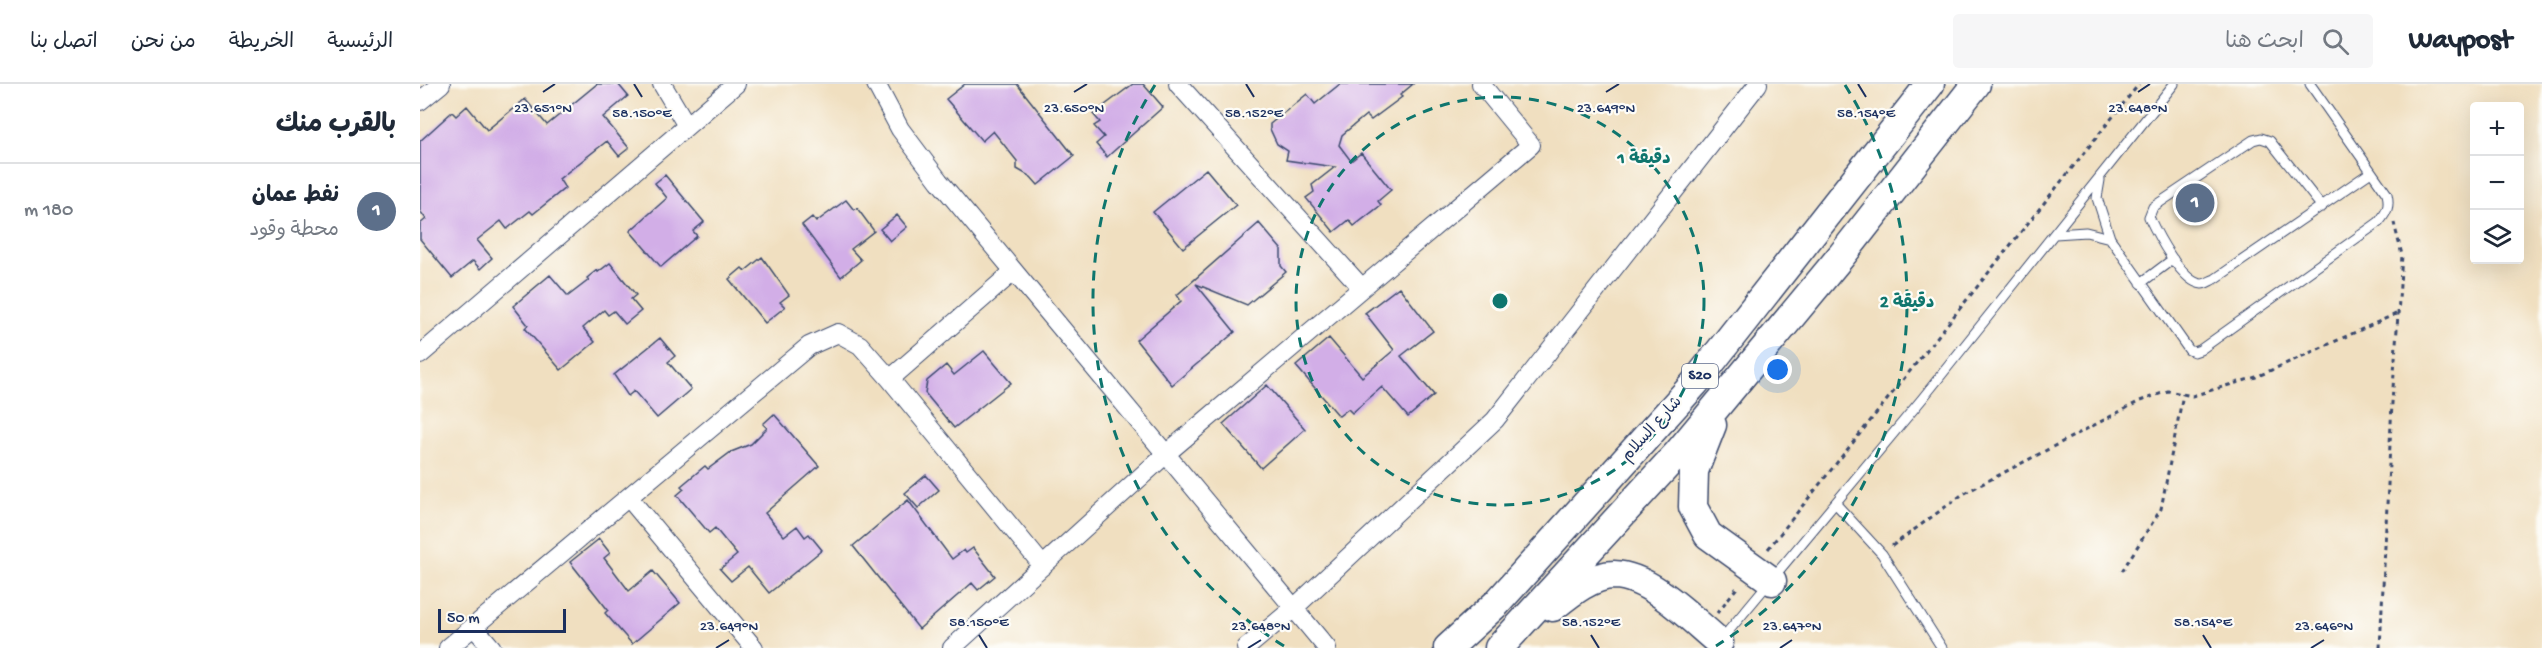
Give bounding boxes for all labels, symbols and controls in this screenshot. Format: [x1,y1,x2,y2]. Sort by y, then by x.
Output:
search box [1953,14,2373,68]
icon: search [2319,25,2352,58]
text: Waypost [2409,25,2512,58]
text: ابحث هنا [2225,30,2304,56]
text: اتصل بنا [30,31,98,56]
text: من نحن [131,31,196,56]
text: الخريطة [229,31,294,56]
text: الرئيسية [327,31,393,56]
text: 23.651°N [514,100,572,118]
text: 23.650°N [1044,100,1104,118]
text: 23.649°N [1577,100,1636,118]
text: 23.648°N [2108,100,2168,118]
map controls [2470,102,2524,264]
button: + [2470,102,2524,156]
text: 58.150°E [612,105,672,123]
text: 58.152°E [1225,105,1284,123]
text: 58.154°E [1837,105,1896,123]
text: بالقرب منك [276,111,396,142]
text: 1 دقيقة [1616,147,1671,170]
button: − [2470,156,2524,210]
pin: 1 [2176,180,2214,226]
text: نفط عمان [252,184,339,210]
text: 180 m [24,200,73,223]
text: 1 [372,200,381,223]
button: layers [2470,210,2524,264]
text: محطة وقود [250,220,339,243]
centre of rings [1490,291,1510,311]
text: 2 دقيقة [1880,291,1934,314]
your location [1763,355,1792,384]
road number: S20 [1682,364,1718,388]
street label: شارع السلام [1619,393,1687,467]
scale bar [438,606,566,634]
text: 50 m [447,610,480,629]
text: 58.150°E [949,614,1009,632]
text: 58.152°E [1562,614,1621,632]
text: 58.154°E [2174,614,2233,632]
text: 23.649°N [700,618,759,636]
text: 23.648°N [1231,618,1291,636]
text: 23.647°N [1763,618,1822,636]
text: 23.646°N [2295,618,2354,636]

